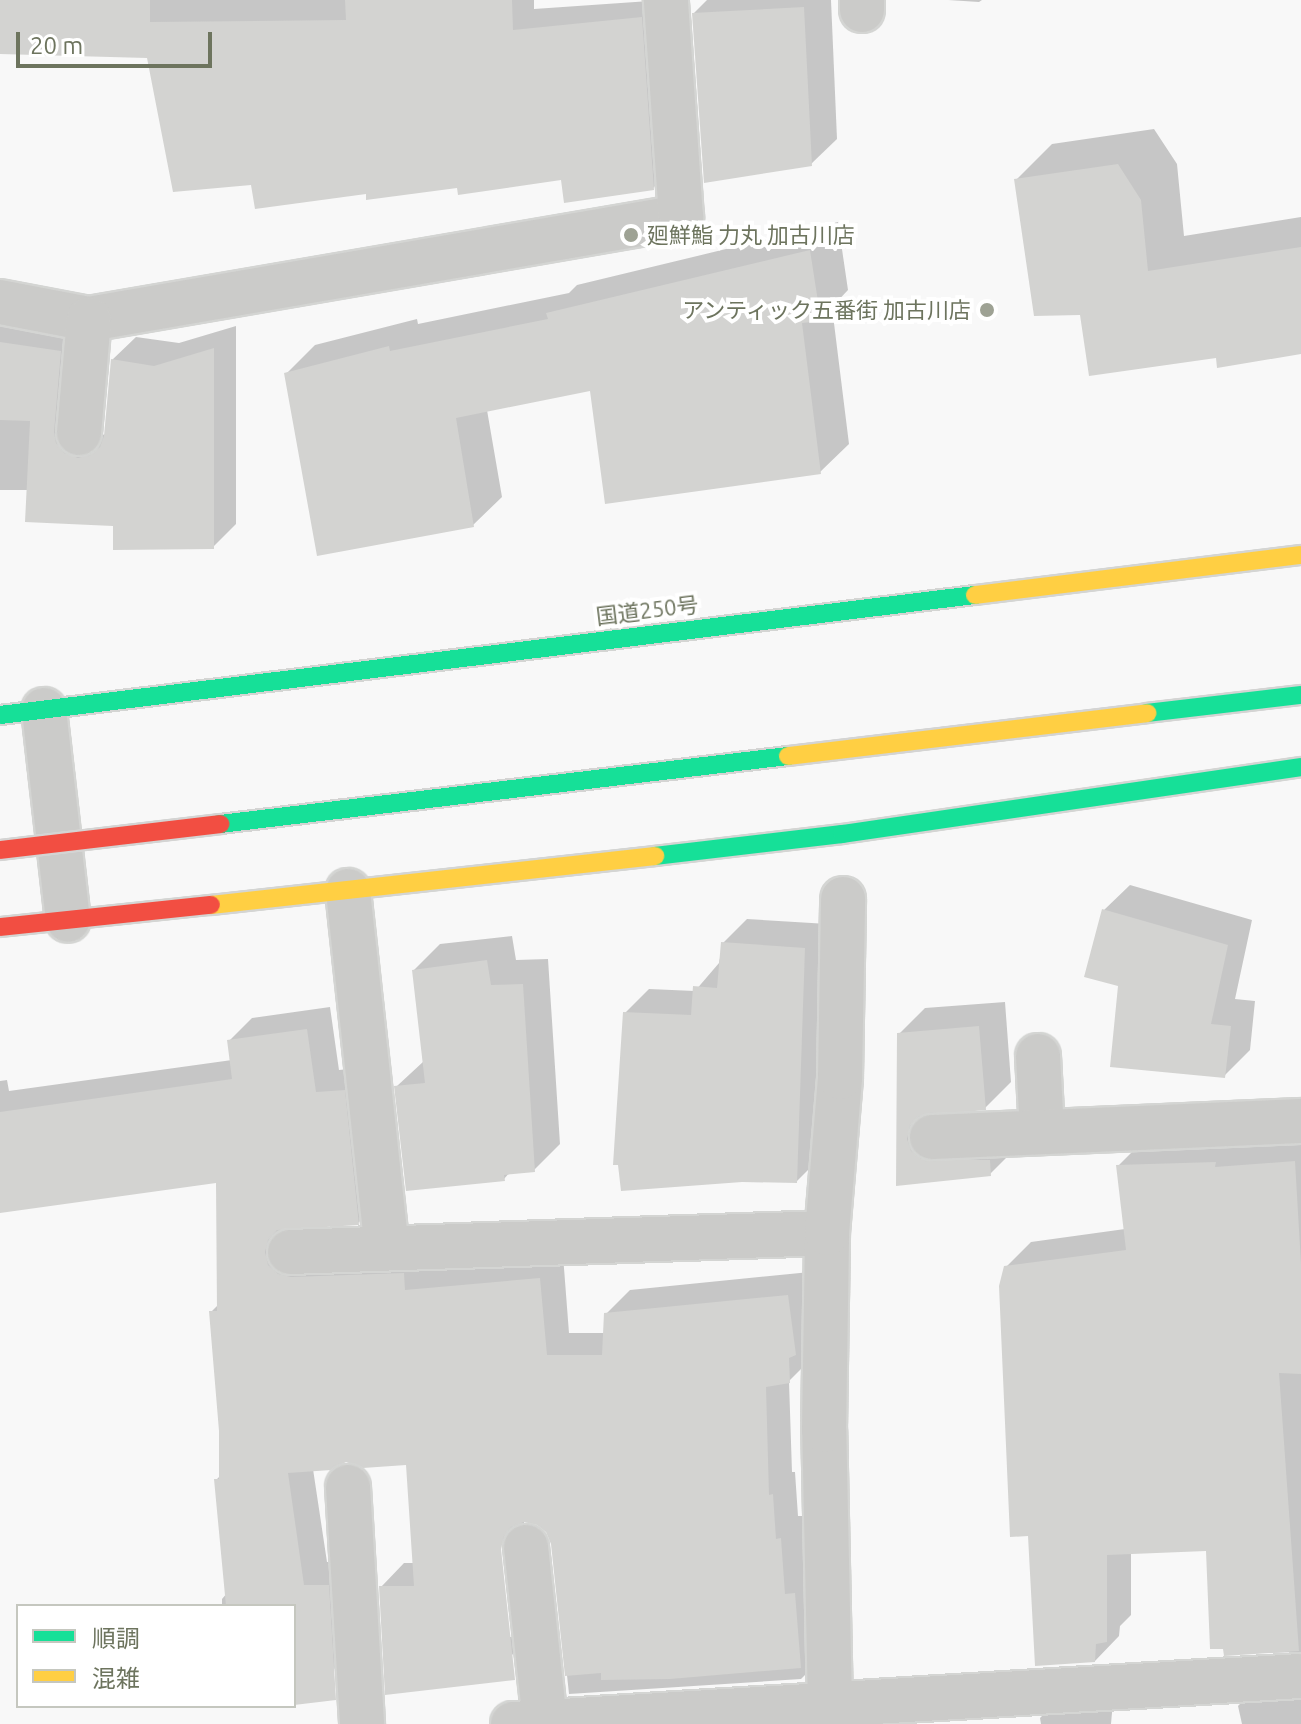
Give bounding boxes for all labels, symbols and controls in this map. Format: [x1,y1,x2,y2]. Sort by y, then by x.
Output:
scale bar [20,16,216,66]
text: 20 m [30,32,83,59]
place label: 廻鮮鮨 力丸 加古川店 [647,222,855,248]
marker: 廻鮮鮨 力丸 加古川店 [622,226,640,244]
place label: アンティック五番街 加古川店 [680,297,971,323]
marker: アンティック五番街 加古川店 [978,301,996,319]
street label: 国道250号 [594,591,700,629]
legend [16,1604,296,1708]
text: 順調 [92,1625,140,1652]
text: 混雑 [92,1665,140,1692]

